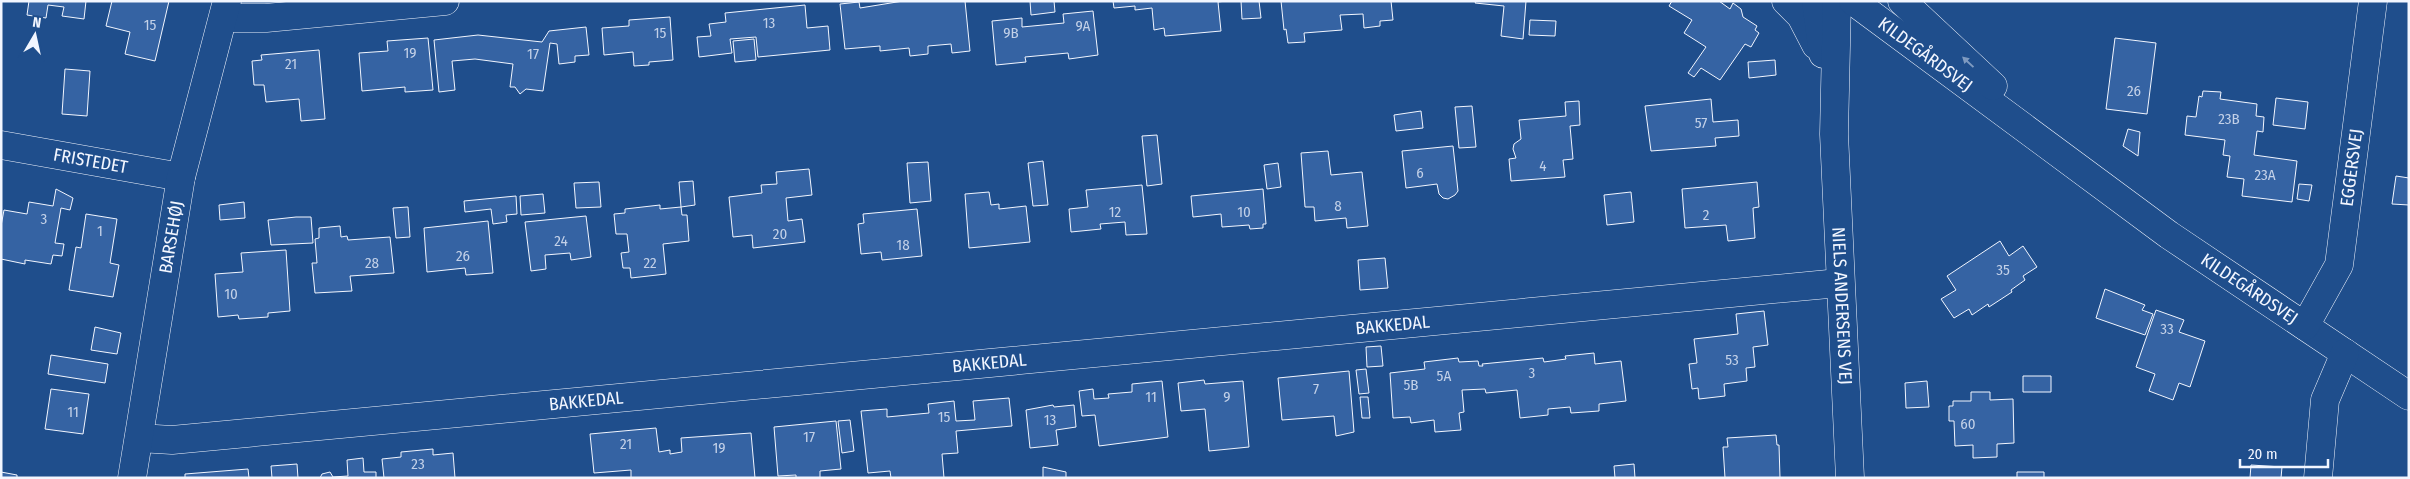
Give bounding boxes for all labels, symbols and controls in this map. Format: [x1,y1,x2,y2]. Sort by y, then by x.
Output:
north arrow [10,10,60,60]
street label: KILDEGÅRDSVEJ [1874,12,1977,97]
text: N [31,14,42,32]
house number: 13 [763,14,776,32]
house number: 15 [144,16,156,34]
house number: 9A [1075,17,1091,35]
house number: 15 [654,24,666,42]
house number: 9B [1003,24,1019,42]
house number: 19 [403,44,417,62]
house number: 17 [527,45,539,63]
house number: 21 [285,55,297,73]
one-way arrow [1962,56,1974,68]
house number: 26 [2127,82,2141,100]
house number: 23B [2218,110,2240,128]
house number: 57 [1695,114,1707,132]
street label: EGGERSVEJ [2336,128,2367,208]
street label: FRISTEDET [52,144,130,178]
house number: 4 [1539,157,1547,175]
house number: 6 [1416,164,1424,182]
house number: 23A [2254,166,2276,184]
house number: 8 [1334,197,1342,215]
street label: BARSEHØJ [154,199,188,275]
house number: 12 [1109,203,1122,221]
house number: 10 [1237,203,1251,221]
house number: 2 [1703,206,1710,224]
house number: 3 [41,210,48,228]
house number: 1 [97,222,103,240]
house number: 20 [773,225,787,243]
street label: NIELS ANDERSENS VEJ [1827,226,1857,385]
house number: 24 [554,232,568,250]
house number: 18 [896,236,910,254]
house number: 26 [456,247,470,265]
street label: KILDEGÅRDSVEJ [2197,249,2302,329]
house number: 28 [365,254,379,272]
house number: 22 [643,254,657,272]
house number: 35 [1996,261,2010,279]
house number: 10 [224,285,238,303]
street label: BAKKEDAL [1354,311,1431,339]
house number: 33 [2160,320,2174,338]
street label: BAKKEDAL [951,349,1027,377]
house number: 53 [1725,351,1739,369]
house number: 3 [1529,364,1536,382]
house number: 5A [1437,367,1451,385]
house number: 5B [1403,376,1419,394]
house number: 7 [1313,380,1319,398]
street label: BAKKEDAL [548,387,624,415]
house number: 11 [1145,388,1157,406]
house number: 9 [1223,388,1231,406]
house number: 11 [67,403,79,421]
house number: 15 [938,408,950,426]
house number: 13 [1044,411,1057,429]
house number: 60 [1960,415,1976,433]
house number: 17 [803,428,815,446]
house number: 21 [620,435,632,453]
scale bar [2240,436,2328,468]
house number: 19 [712,439,726,457]
text: 20 m [2248,445,2278,463]
house number: 23 [411,455,425,473]

